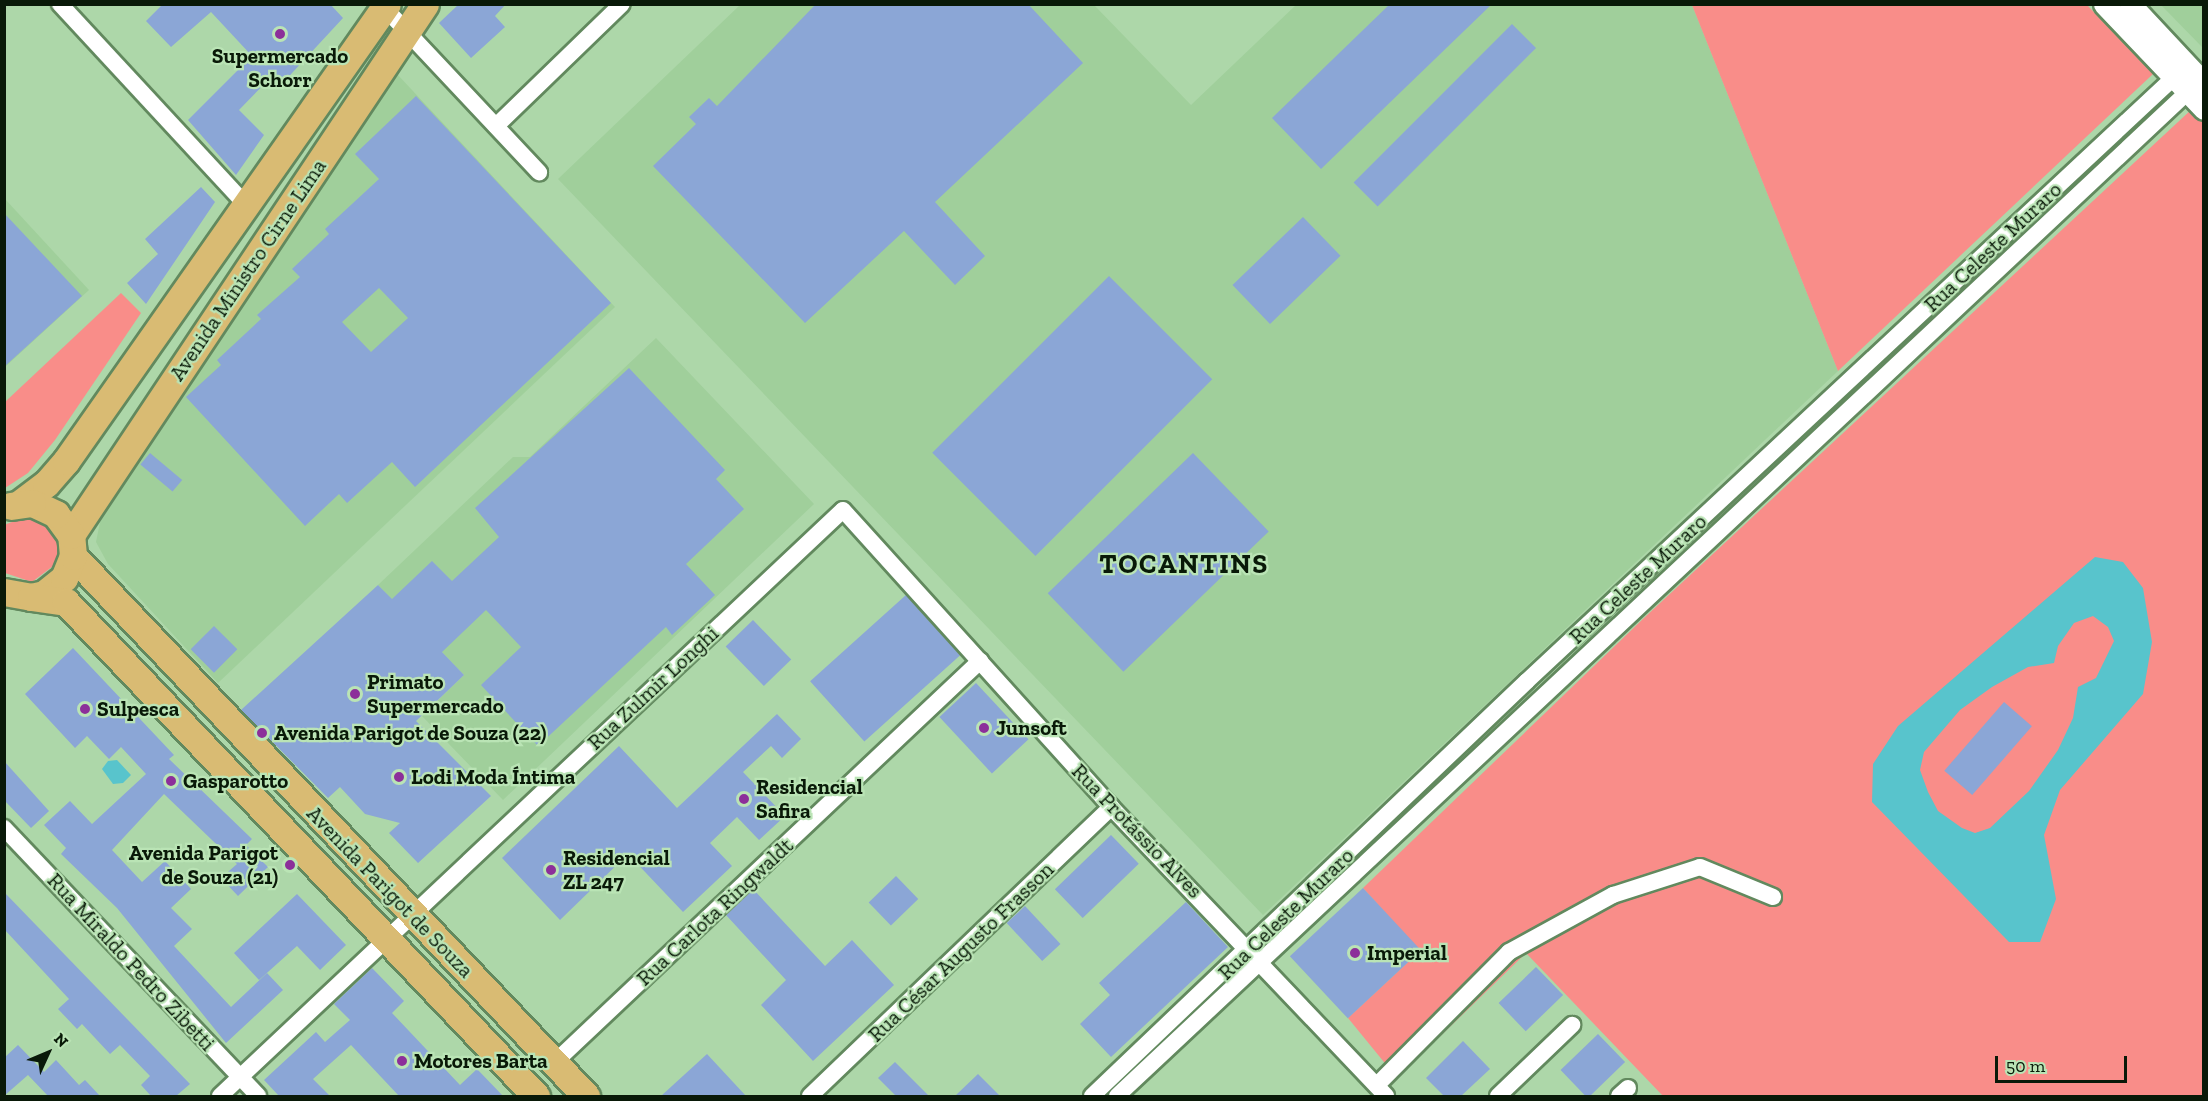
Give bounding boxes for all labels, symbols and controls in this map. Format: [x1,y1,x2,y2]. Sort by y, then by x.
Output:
marker: Supermercado Schorr [273,27,287,41]
place label: Supermercado Schorr [212,43,348,93]
street label: Avenida Ministro Cirne Lima [164,155,332,385]
street label: Rua Celeste Muraro [1919,177,2067,317]
street label: Rua Celeste Muraro [1564,509,1712,649]
district label: TOCANTINS [1099,549,1269,581]
street label: Rua Zulmir Longhi [582,621,724,755]
place label: Primato Supermercado [367,669,504,719]
marker: Primato Supermercado [348,687,362,701]
place label: Sulpesca [97,696,179,722]
marker: Sulpesca [78,702,92,716]
place label: Junsoft [996,715,1067,741]
place label: Avenida Parigot de Souza (22) [274,720,546,746]
marker: Junsoft [977,721,991,735]
marker: Avenida Parigot de Souza (22) [255,726,269,740]
street label: Rua Protássio Alves [1066,758,1208,904]
place label: Lodi Moda Íntima [411,764,575,790]
place label: Gasparotto [183,768,288,794]
marker: Lodi Moda Íntima [392,770,406,784]
marker: Gasparotto [164,774,178,788]
place label: Residencial Safira [756,774,863,824]
marker: Residencial Safira [737,792,751,806]
street label: Avenida Parigot de Souza [302,801,478,983]
street label: Rua Carlota Ringwaldt [632,833,798,991]
place label: Avenida Parigot de Souza (21) [129,840,278,890]
street label: Rua Celeste Muraro [1213,843,1359,985]
place label: Residencial ZL 247 [563,845,670,895]
street label: Rua César Augusto Frasson [863,857,1059,1047]
marker: Avenida Parigot de Souza (21) [283,858,297,872]
marker: Residencial ZL 247 [544,863,558,877]
street label: Rua Miraldo Pedro Zibetti [42,868,220,1056]
place label: Imperial [1367,940,1447,966]
marker: Imperial [1348,946,1362,960]
north arrow [18,1023,78,1083]
text: N [50,1029,72,1051]
scale bar [1998,1044,2130,1082]
place label: Motores Barta [414,1048,548,1074]
marker: Motores Barta [395,1054,409,1068]
text: 50 m [2006,1055,2045,1077]

